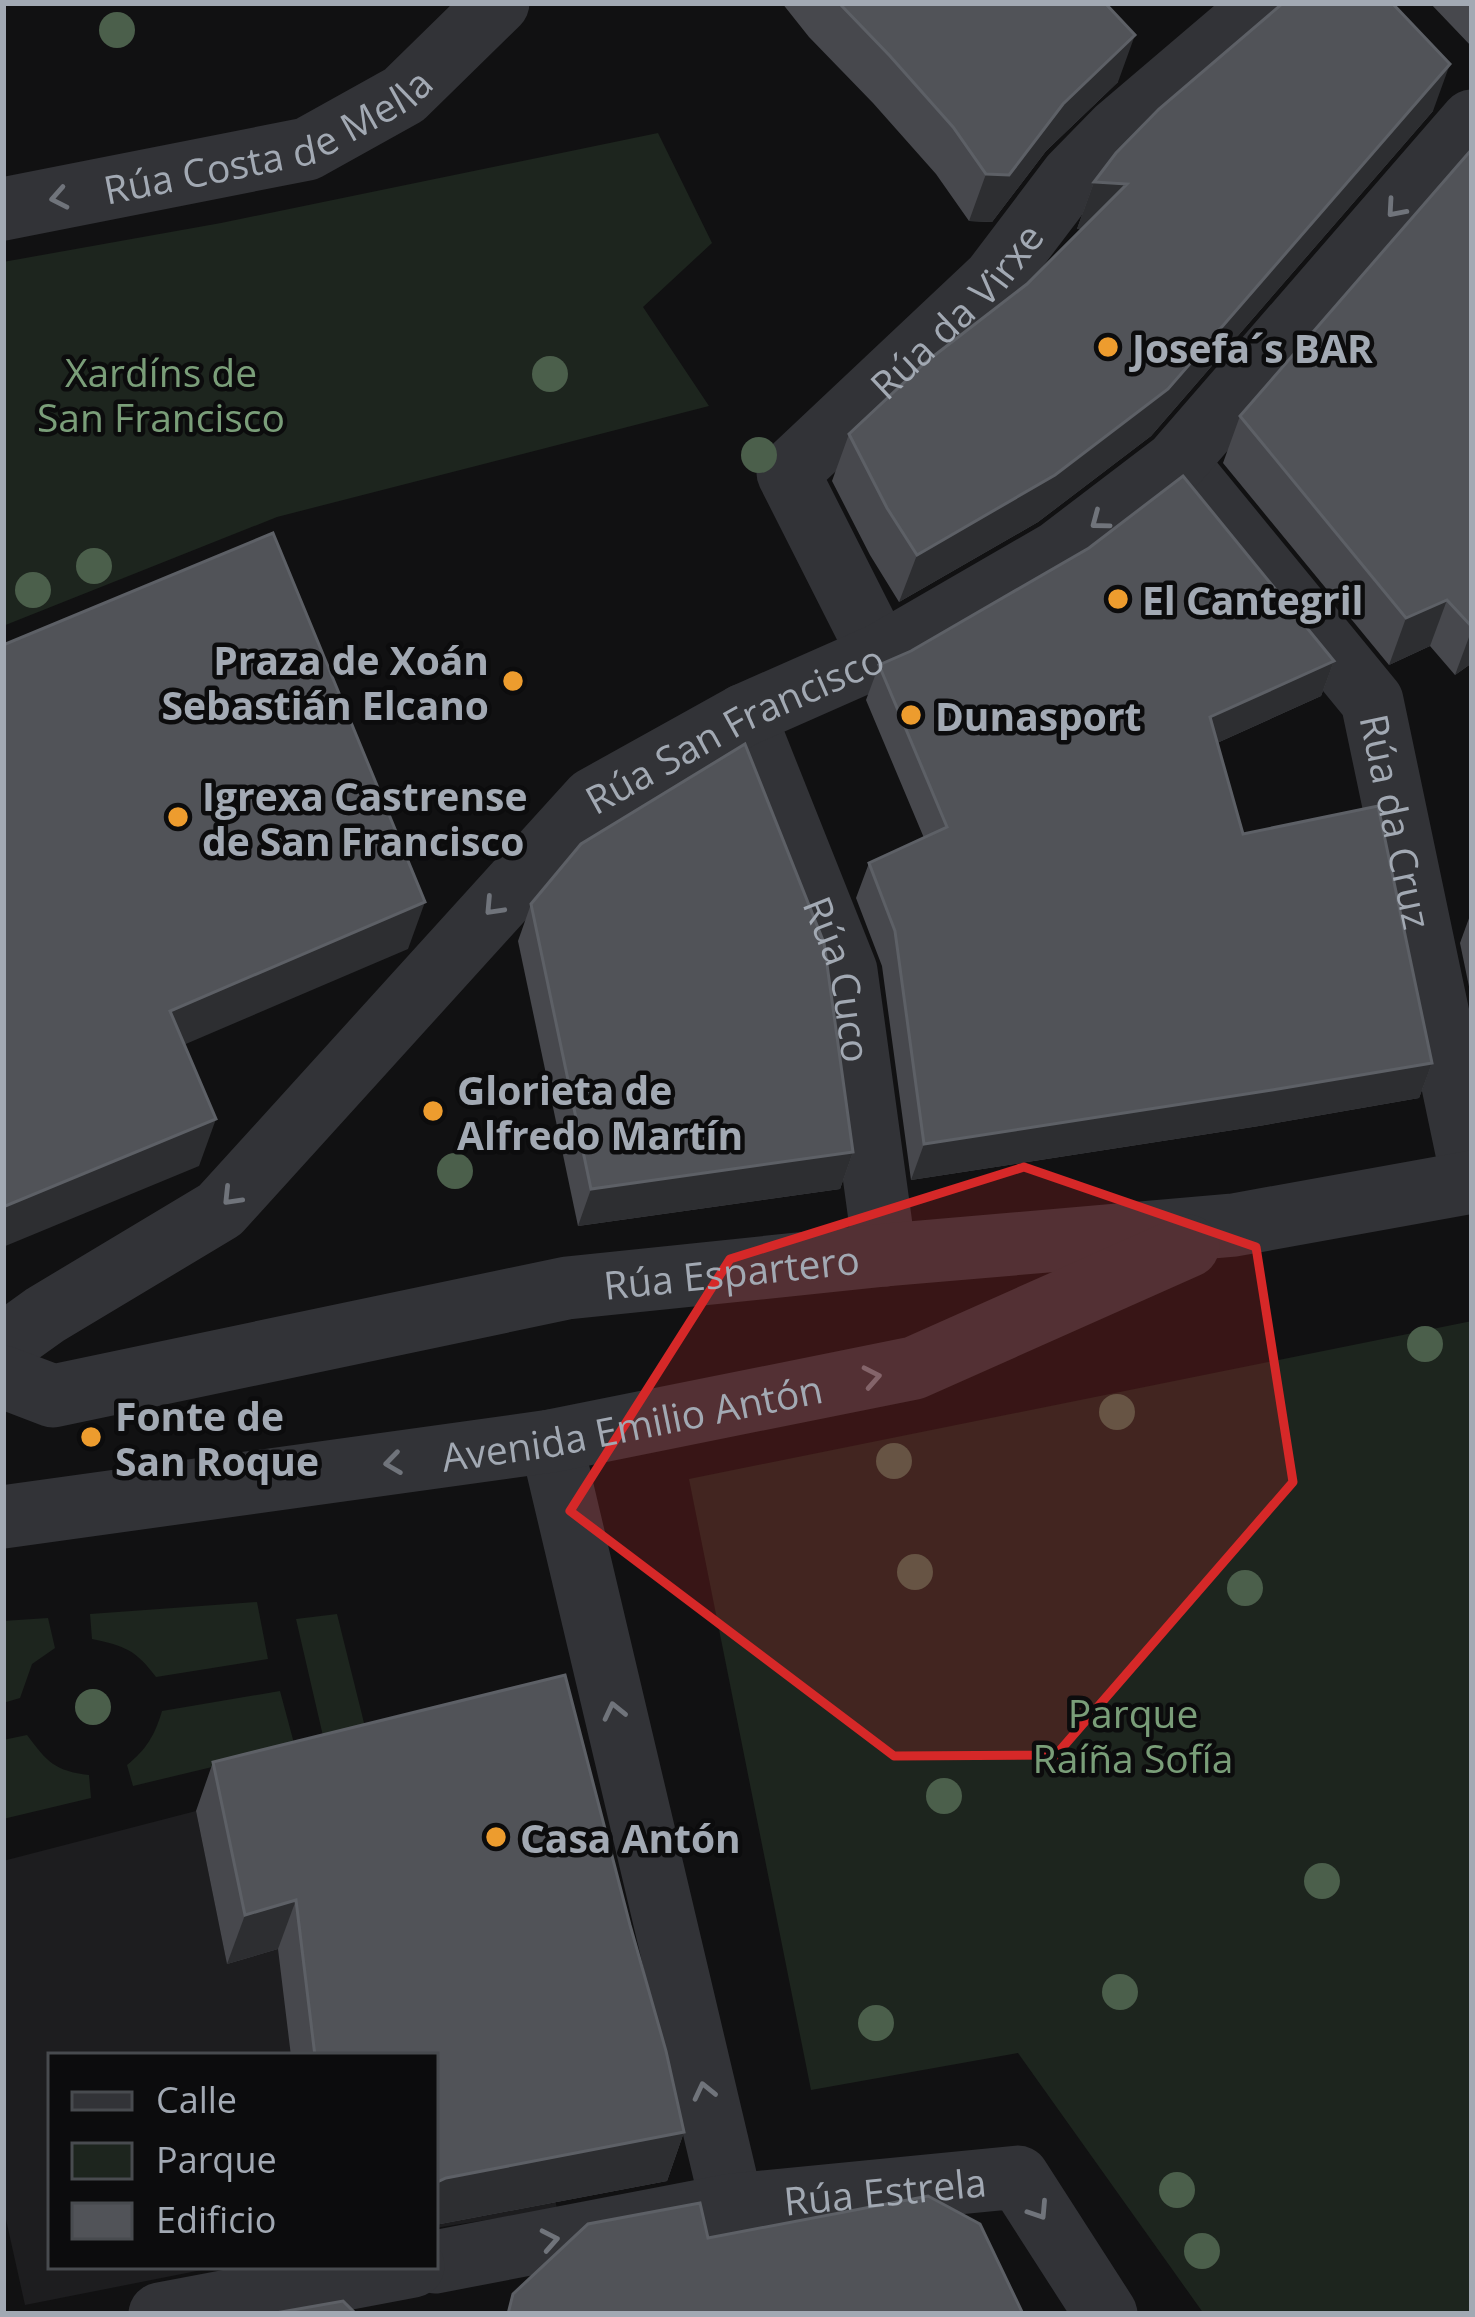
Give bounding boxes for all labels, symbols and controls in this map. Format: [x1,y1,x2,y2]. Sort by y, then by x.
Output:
street label: Rúa Costa de Mella [99,56,443,215]
one-way arrow [50,184,70,210]
one-way arrow [1388,195,1410,217]
street label: Rúa da Virxe [858,212,1054,410]
place label: Josefa´s BAR [1129,321,1373,374]
marker: Josefa´s BAR [1095,334,1121,360]
park label: Xardíns de San Francisco [37,345,285,443]
one-way arrow [1090,507,1112,528]
place label: El Cantegril [1142,573,1363,626]
marker: El Cantegril [1105,586,1131,612]
street label: Rúa San Francisco [575,630,891,825]
place label: Praza de Xoán Sebastián Elcano [162,633,489,731]
marker: Praza de Xoán Sebastián Elcano [500,668,526,694]
place label: Dunasport [935,689,1142,742]
marker: Dunasport [898,702,924,728]
street label: Rúa da Cruz [1349,709,1446,934]
place label: Igrexa Castrense de San Francisco [202,769,527,867]
marker: Igrexa Castrense de San Francisco [165,804,191,830]
street label: Rúa Cuco [792,888,885,1065]
one-way arrow [486,894,507,915]
place label: Glorieta de Alfredo Martín [457,1063,743,1161]
marker: Glorieta de Alfredo Martín [420,1098,446,1124]
one-way arrow [224,1183,246,1205]
street label: Rúa Espartero [601,1231,862,1311]
street label: Avenida Emilio Antón [438,1361,827,1482]
one-way arrow [861,1365,881,1391]
place label: Fonte de San Roque [115,1389,319,1487]
marker: Fonte de San Roque [78,1424,104,1450]
one-way arrow [384,1449,403,1475]
park label: Parque Raíña Sofía [1033,1686,1233,1784]
one-way arrow [602,1702,627,1722]
place label: Casa Antón [520,1811,741,1864]
marker: Casa Antón [483,1824,509,1850]
legend [48,2053,438,2269]
text: Calle [156,2075,237,2124]
one-way arrow [693,2081,718,2101]
text: Parque [156,2135,277,2184]
street label: Rúa Estrela [781,2154,989,2226]
text: Edificio [156,2195,276,2244]
one-way arrow [1025,2197,1047,2219]
one-way arrow [540,2228,560,2254]

